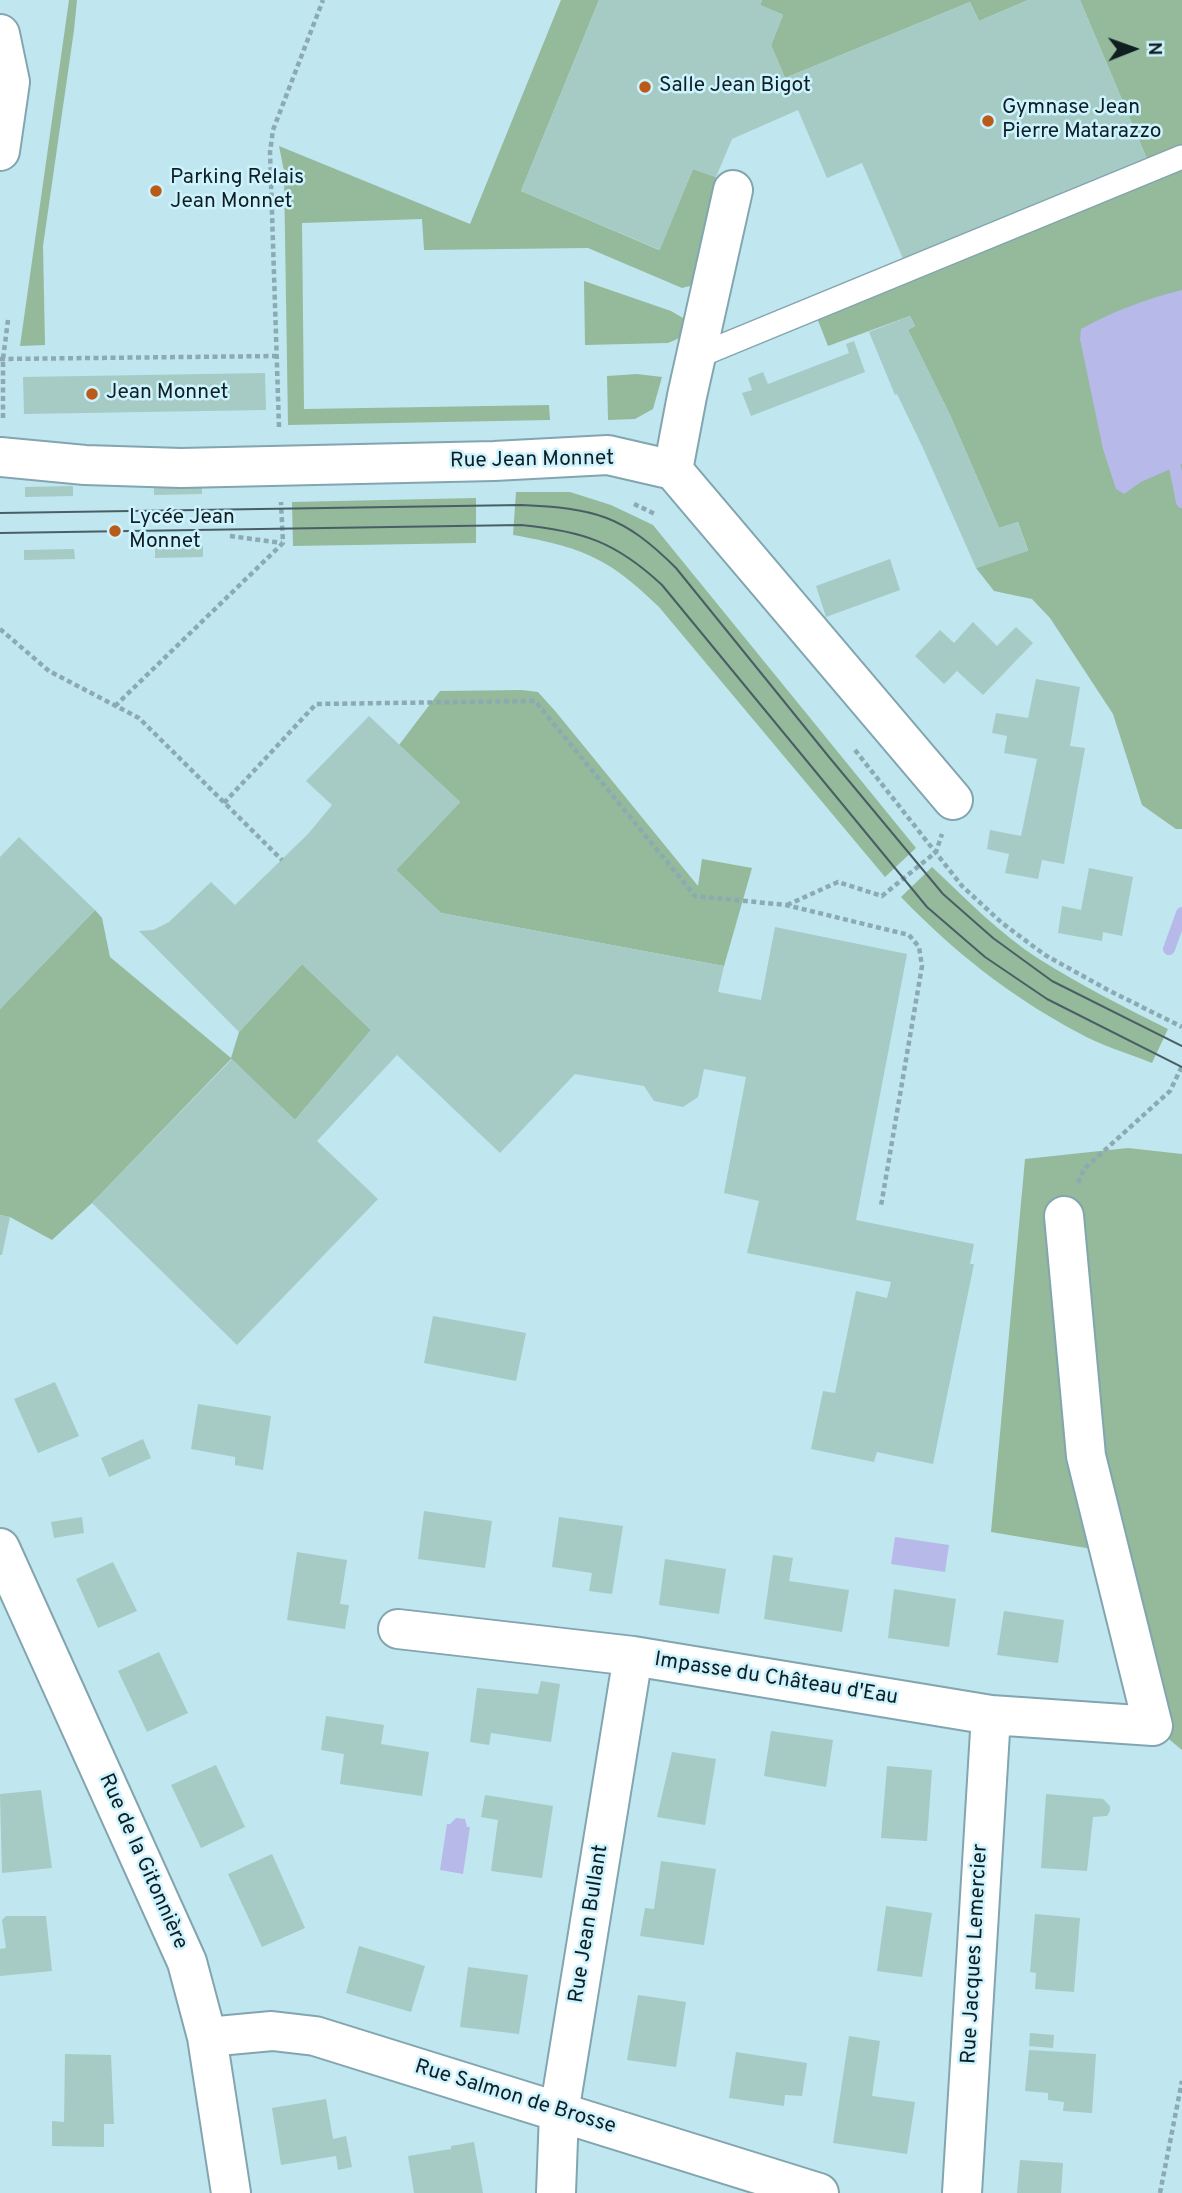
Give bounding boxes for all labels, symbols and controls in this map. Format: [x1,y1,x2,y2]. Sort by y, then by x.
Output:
north arrow [1098,14,1168,84]
text: N [1142,42,1166,56]
place label: Salle Jean Bigot [659,74,811,100]
marker: Salle Jean Bigot [637,79,653,95]
place label: Gymnase Jean Pierre Matarazzo [1002,96,1162,146]
marker: Gymnase Jean Pierre Matarazzo [980,113,996,129]
place label: Parking Relais Jean Monnet [170,166,304,216]
marker: Parking Relais Jean Monnet [148,183,164,199]
place label: Jean Monnet [106,381,229,407]
marker: Jean Monnet [84,386,100,402]
street label: Rue Jean Monnet [450,447,614,475]
place label: Lycée Jean Monnet [129,506,235,556]
marker: Lycée Jean Monnet [107,523,123,539]
street label: Impasse du Château d'Eau [652,1648,900,1712]
street label: Rue de la Gitonnière [92,1770,192,1954]
street label: Rue Jean Bullant [565,1843,615,2005]
street label: Rue Jacques Lemercier [958,1843,994,2065]
street label: Rue Salmon de Brosse [411,2055,619,2141]

